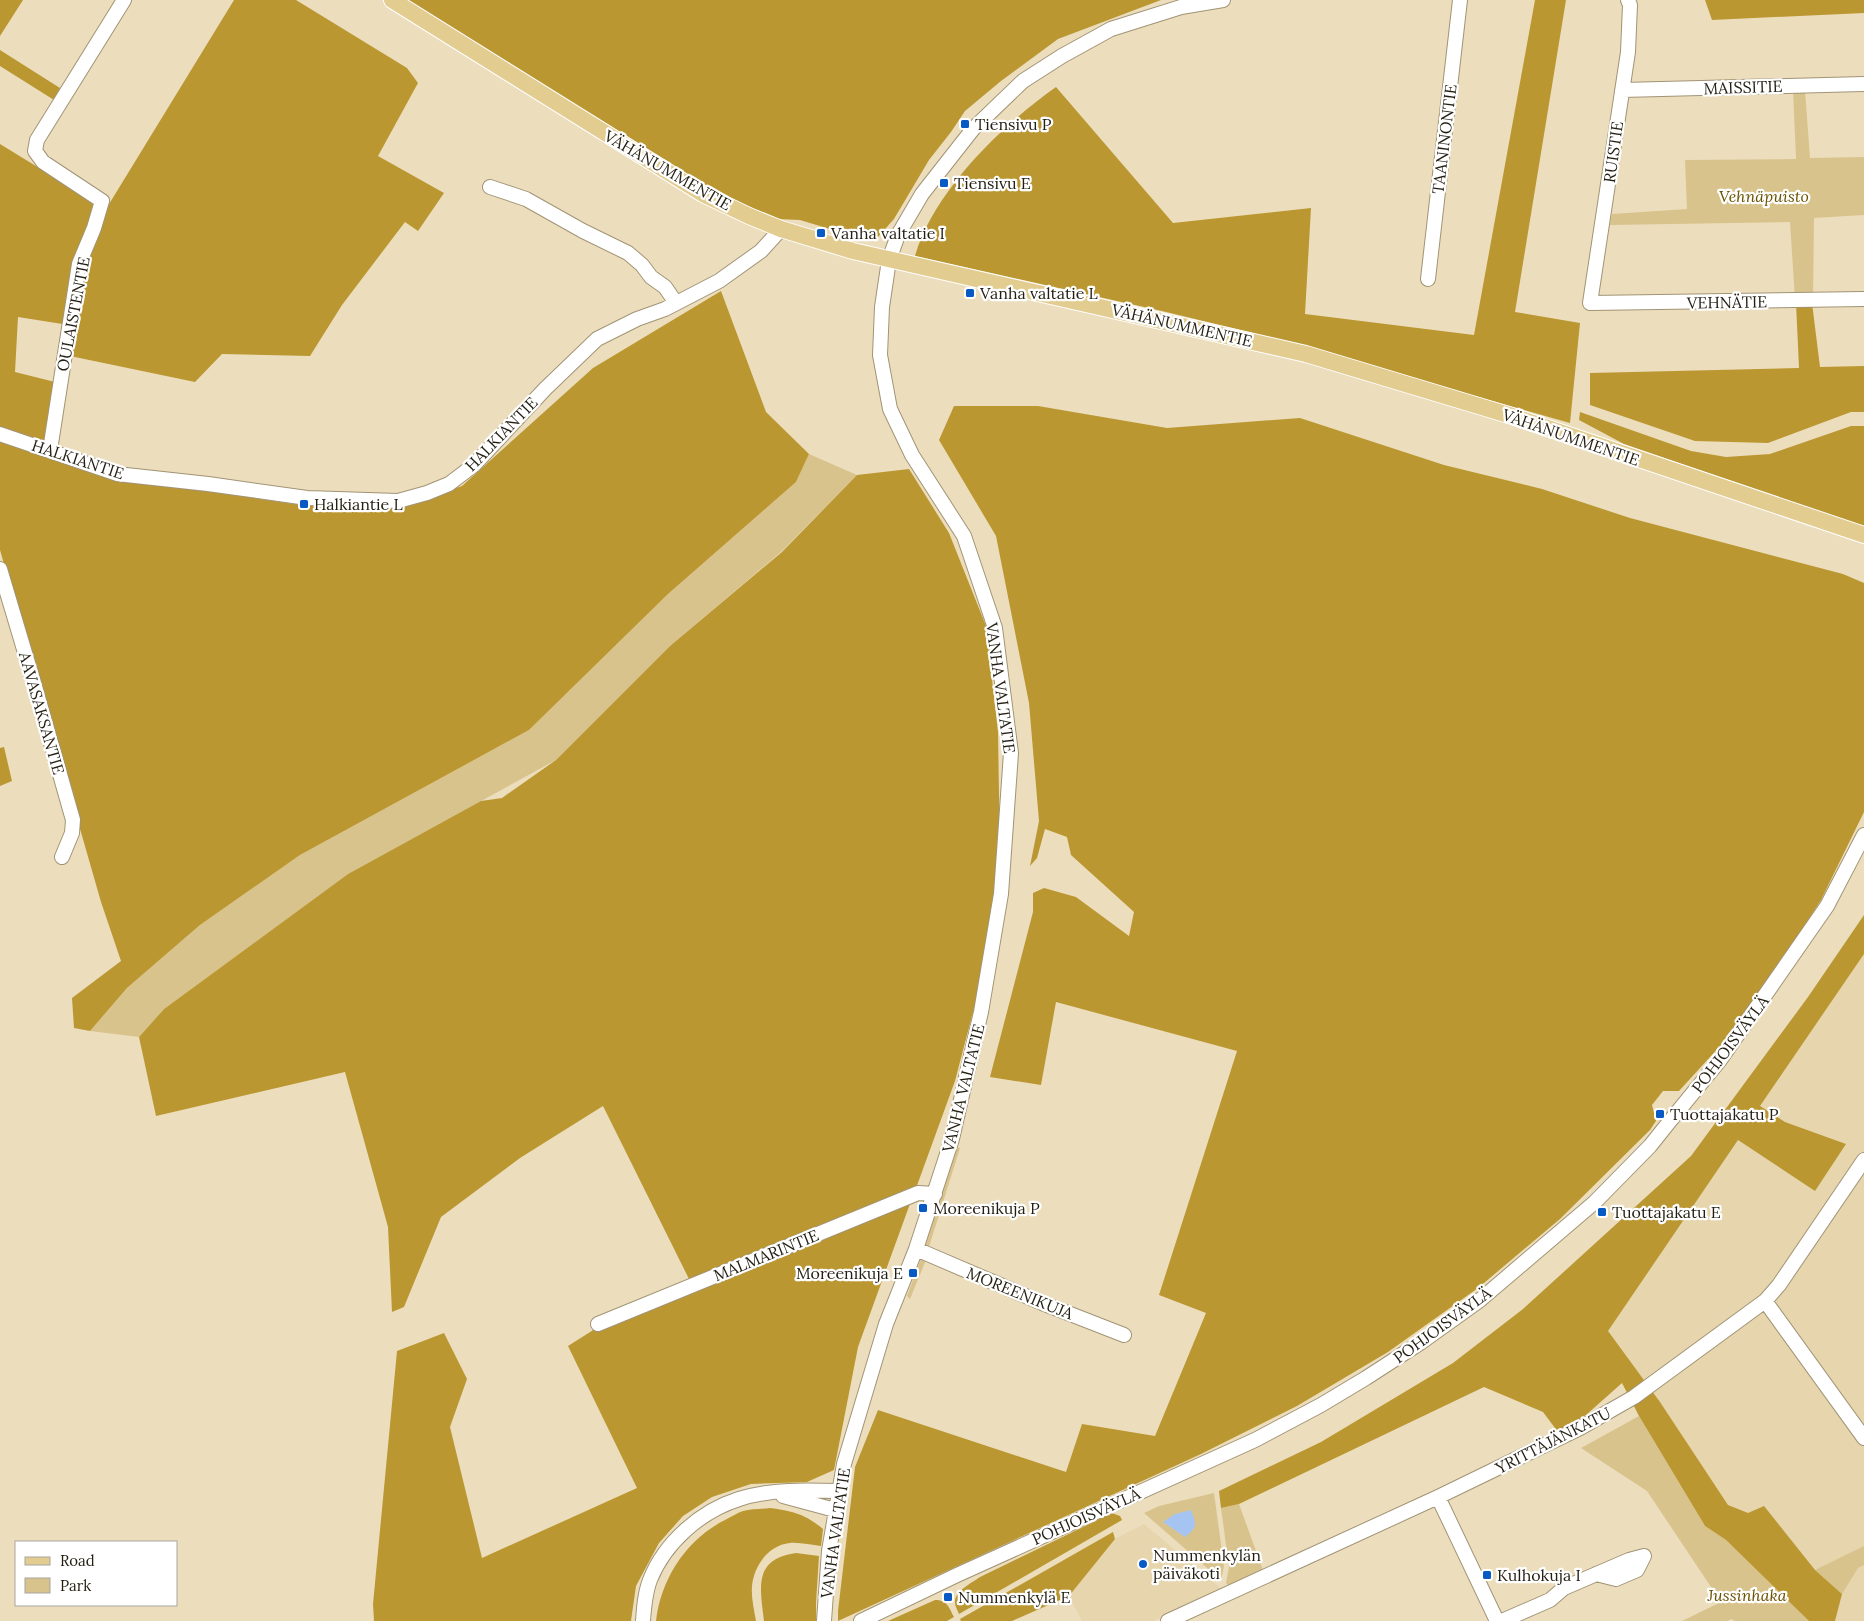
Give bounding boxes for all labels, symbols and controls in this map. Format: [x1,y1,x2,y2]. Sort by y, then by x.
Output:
street label: MAISSITIE [1703,76,1783,98]
street label: TAANINONTIE [1427,83,1461,195]
place label: Tiensivu P [975,114,1052,134]
marker: Tiensivu P [959,118,971,130]
street label: RUISTIE [1599,120,1627,184]
street label: VÄHÄNUMMENTIE [600,125,735,215]
place label: Tiensivu E [954,173,1031,193]
marker: Tiensivu E [938,177,950,189]
park label: Vehnäpuisto [1719,186,1809,206]
place label: Vanha valtatie I [830,223,945,243]
marker: Vanha valtatie I [815,227,827,239]
street label: OULAISTENTIE [52,255,94,373]
place label: Vanha valtatie L [979,283,1098,303]
marker: Vanha valtatie L [964,287,976,299]
street label: VEHNÄTIE [1686,291,1767,313]
street label: VÄHÄNUMMENTIE [1109,299,1254,351]
street label: HALKIANTIE [461,393,541,475]
street label: VÄHÄNUMMENTIE [1499,404,1642,470]
street label: HALKIANTIE [29,435,127,483]
place label: Halkiantie L [314,494,403,514]
marker: Halkiantie L [298,498,310,510]
street label: VANHA VALTATIE [982,620,1020,755]
street label: AAVASAKSANTIE [15,648,69,777]
street label: POHJOISVÄYLÄ [1687,991,1774,1097]
street label: VANHA VALTATIE [937,1022,989,1155]
place label: Tuottajakatu P [1670,1104,1779,1124]
marker: Tuottajakatu P [1654,1108,1666,1120]
place label: Moreenikuja P [933,1198,1040,1218]
marker: Moreenikuja P [917,1202,929,1214]
place label: Tuottajakatu E [1612,1202,1721,1222]
marker: Tuottajakatu E [1596,1206,1608,1218]
street label: MALMARINTIE [710,1225,822,1285]
place label: Moreenikuja E [796,1263,903,1283]
street label: MOREENIKUJA [964,1263,1077,1324]
marker: Moreenikuja E [907,1267,919,1279]
street label: POHJOISVÄYLÄ [1389,1282,1496,1367]
street label: YRITTÄJÄNKATU [1491,1402,1614,1478]
street label: VANHA VALTATIE [816,1466,854,1601]
street label: POHJOISVÄYLÄ [1029,1483,1144,1549]
legend [15,1541,178,1606]
place label: Nummenkylän päiväkoti [1153,1545,1261,1583]
text: Road [60,1551,95,1570]
marker: Nummenkylän päiväkoti [1137,1558,1149,1570]
place label: Kulhokuja I [1497,1565,1581,1585]
marker: Kulhokuja I [1481,1569,1493,1581]
text: Park [60,1576,91,1595]
park label: Jussinhaka [1706,1585,1787,1605]
place label: Nummenkylä E [958,1587,1071,1607]
marker: Nummenkylä E [942,1591,954,1603]

